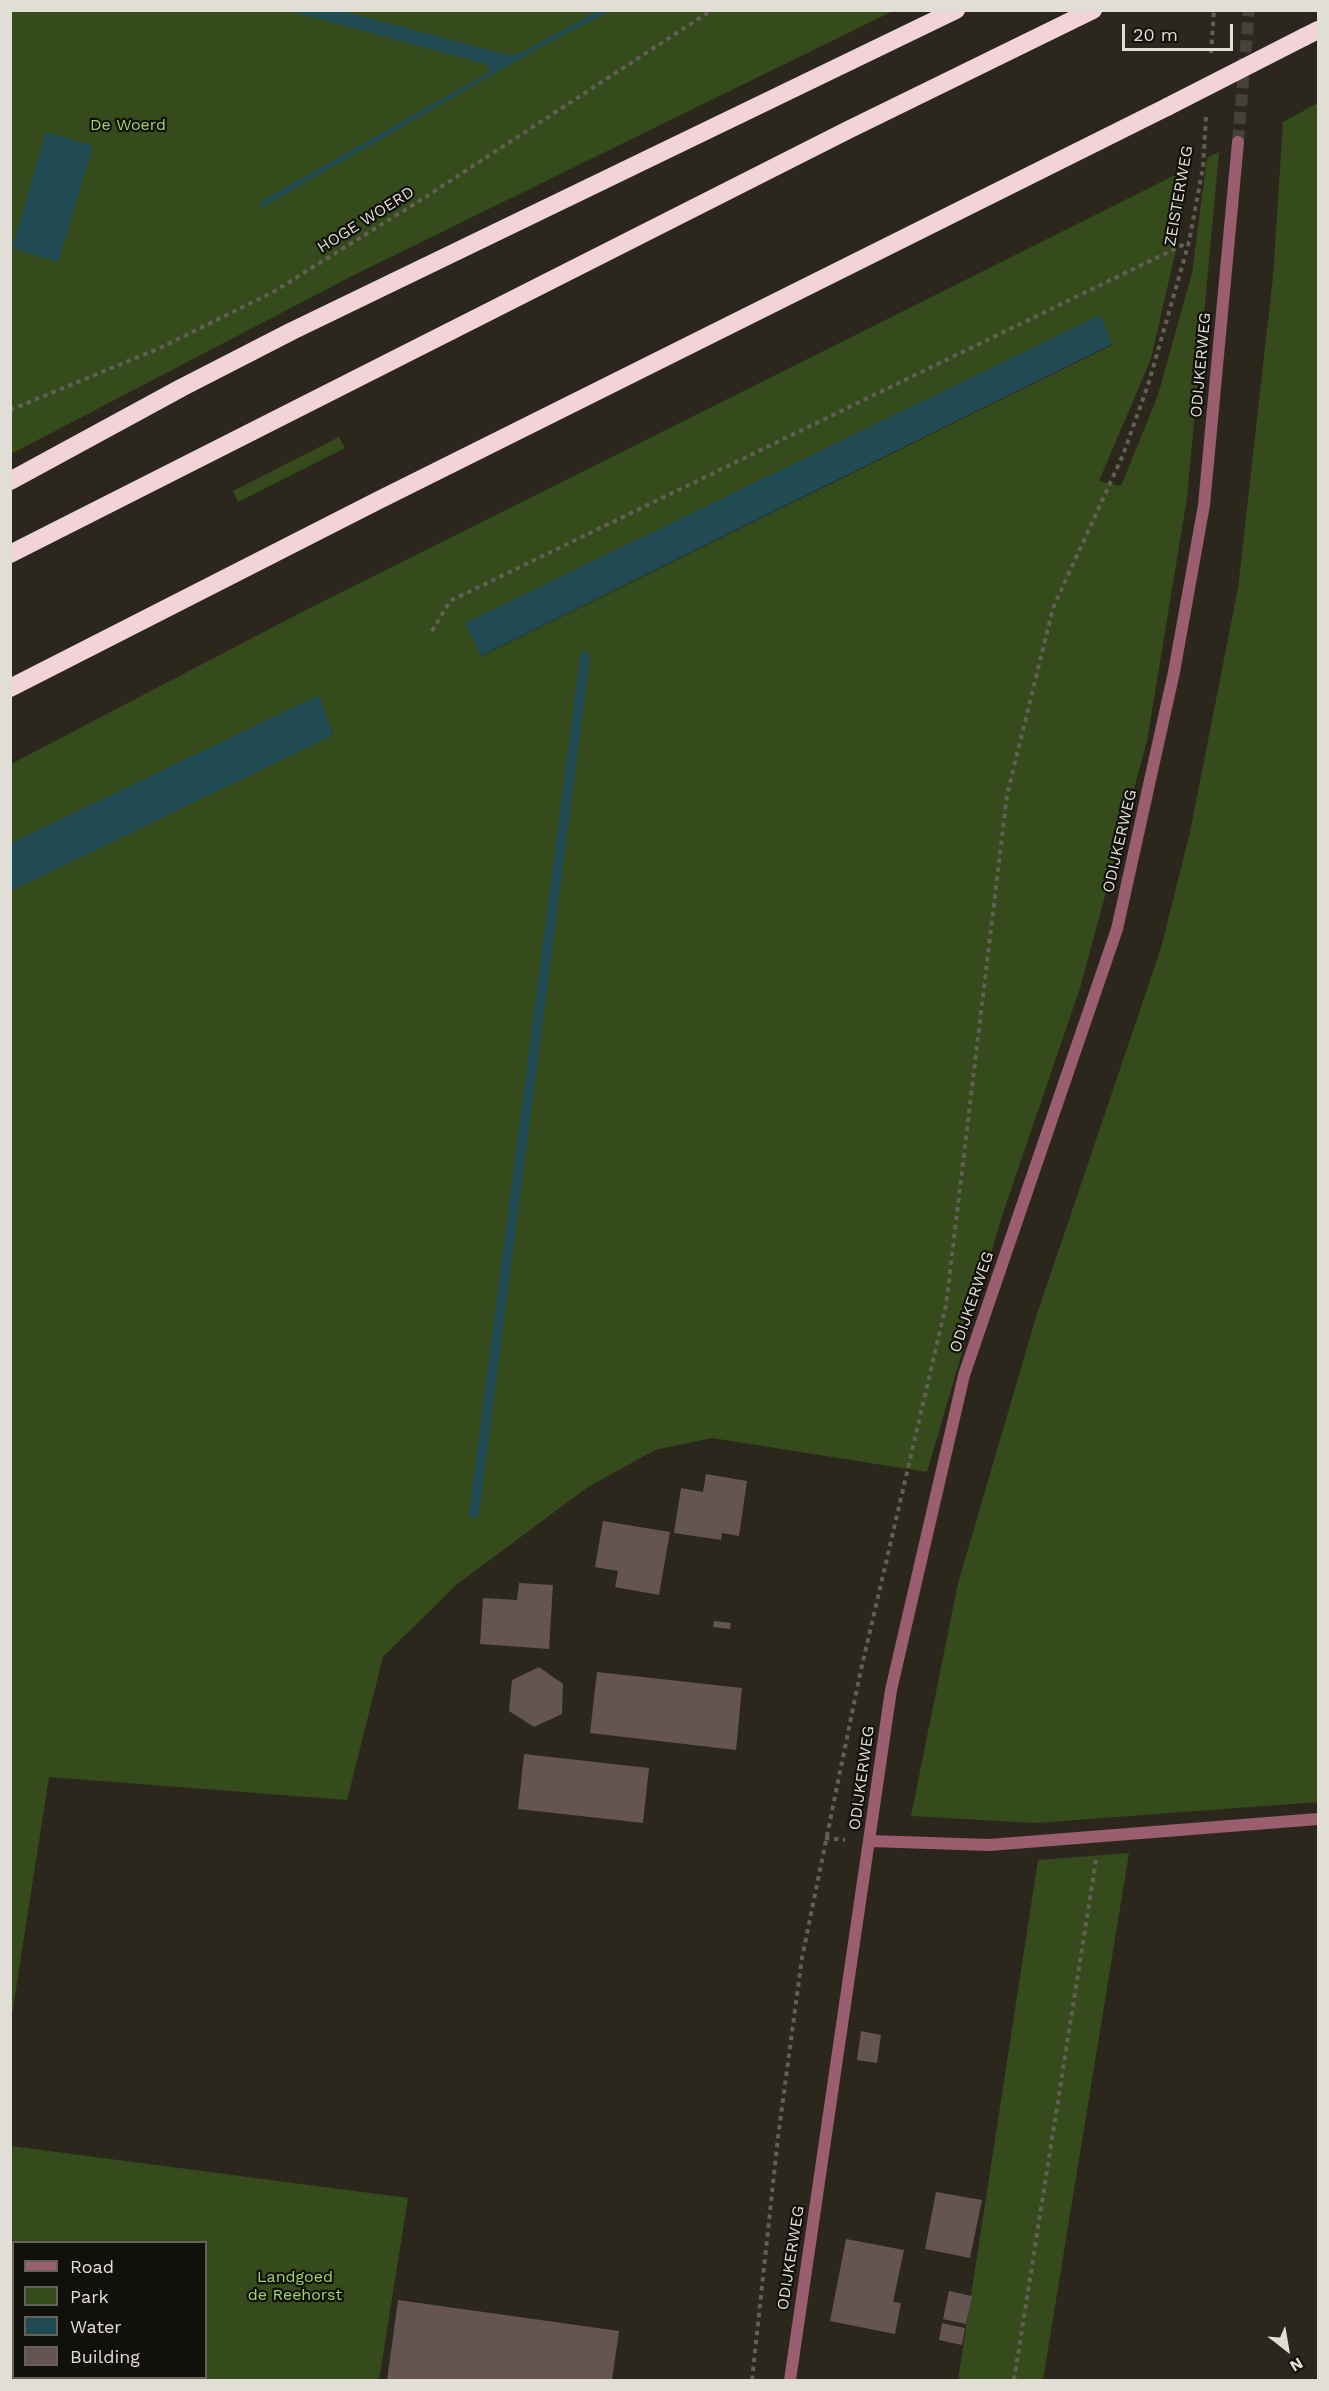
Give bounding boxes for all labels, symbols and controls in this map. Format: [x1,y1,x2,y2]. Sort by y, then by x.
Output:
scale bar [1125,12,1236,50]
text: 20 m [1133,24,1178,45]
park label: De Woerd [90,115,166,135]
street label: ZEISTERWEG [1161,144,1197,248]
street label: HOGE WOERD [314,183,418,257]
street label: ODIJKERWEG [1187,312,1215,418]
street label: ODIJKERWEG [1099,787,1141,895]
street label: ODIJKERWEG [946,1249,998,1355]
street label: ODIJKERWEG [845,1724,879,1832]
street label: ODIJKERWEG [773,2204,809,2312]
legend [12,2241,207,2379]
text: Road [70,2256,114,2277]
park label: Landgoed de Reehorst [248,2267,342,2305]
text: Park [70,2286,109,2307]
text: Water [70,2316,122,2337]
north arrow [1257,2319,1317,2379]
text: Building [70,2346,140,2367]
text: N [1287,2354,1307,2376]

